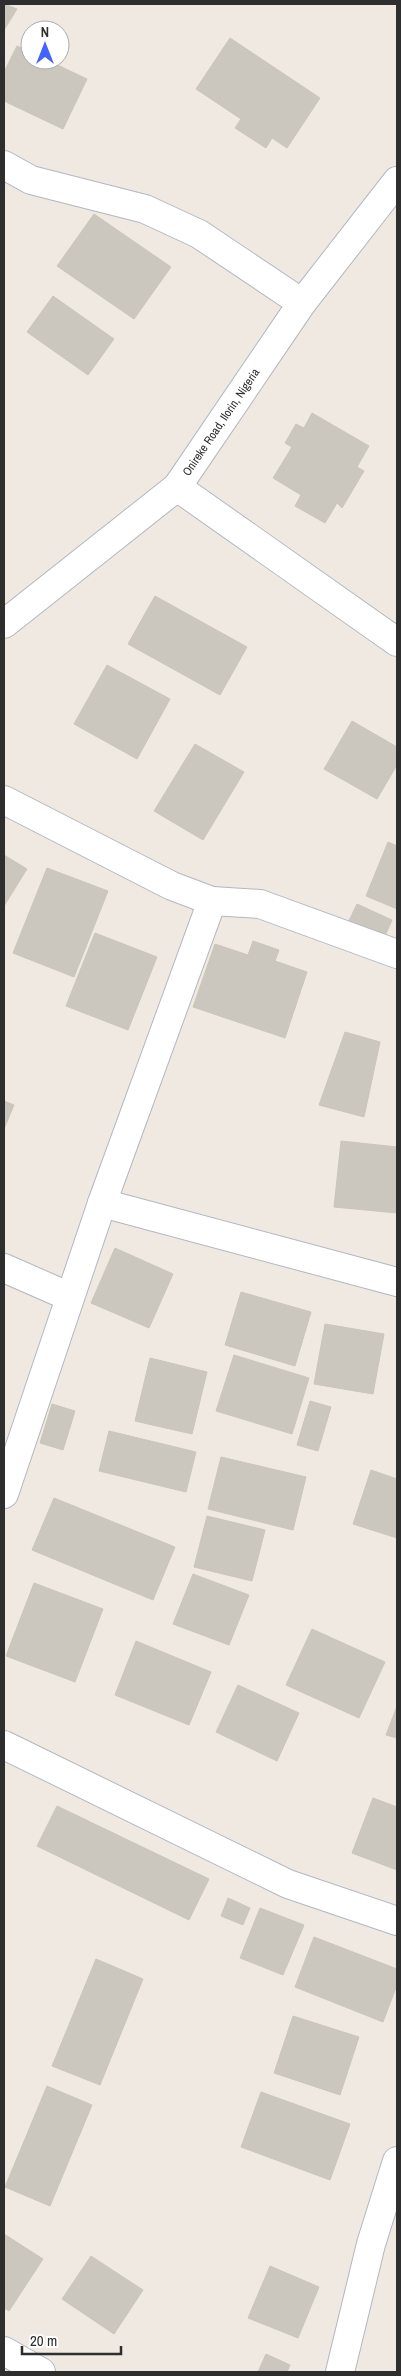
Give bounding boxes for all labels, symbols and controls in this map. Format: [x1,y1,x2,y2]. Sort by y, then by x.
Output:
north arrow [20,20,70,70]
text: N [41,23,49,41]
street label: Onireke Road, Ilorin, Nigeria [179,365,264,479]
scale bar [22,2324,121,2356]
text: 20 m [30,2330,57,2351]

